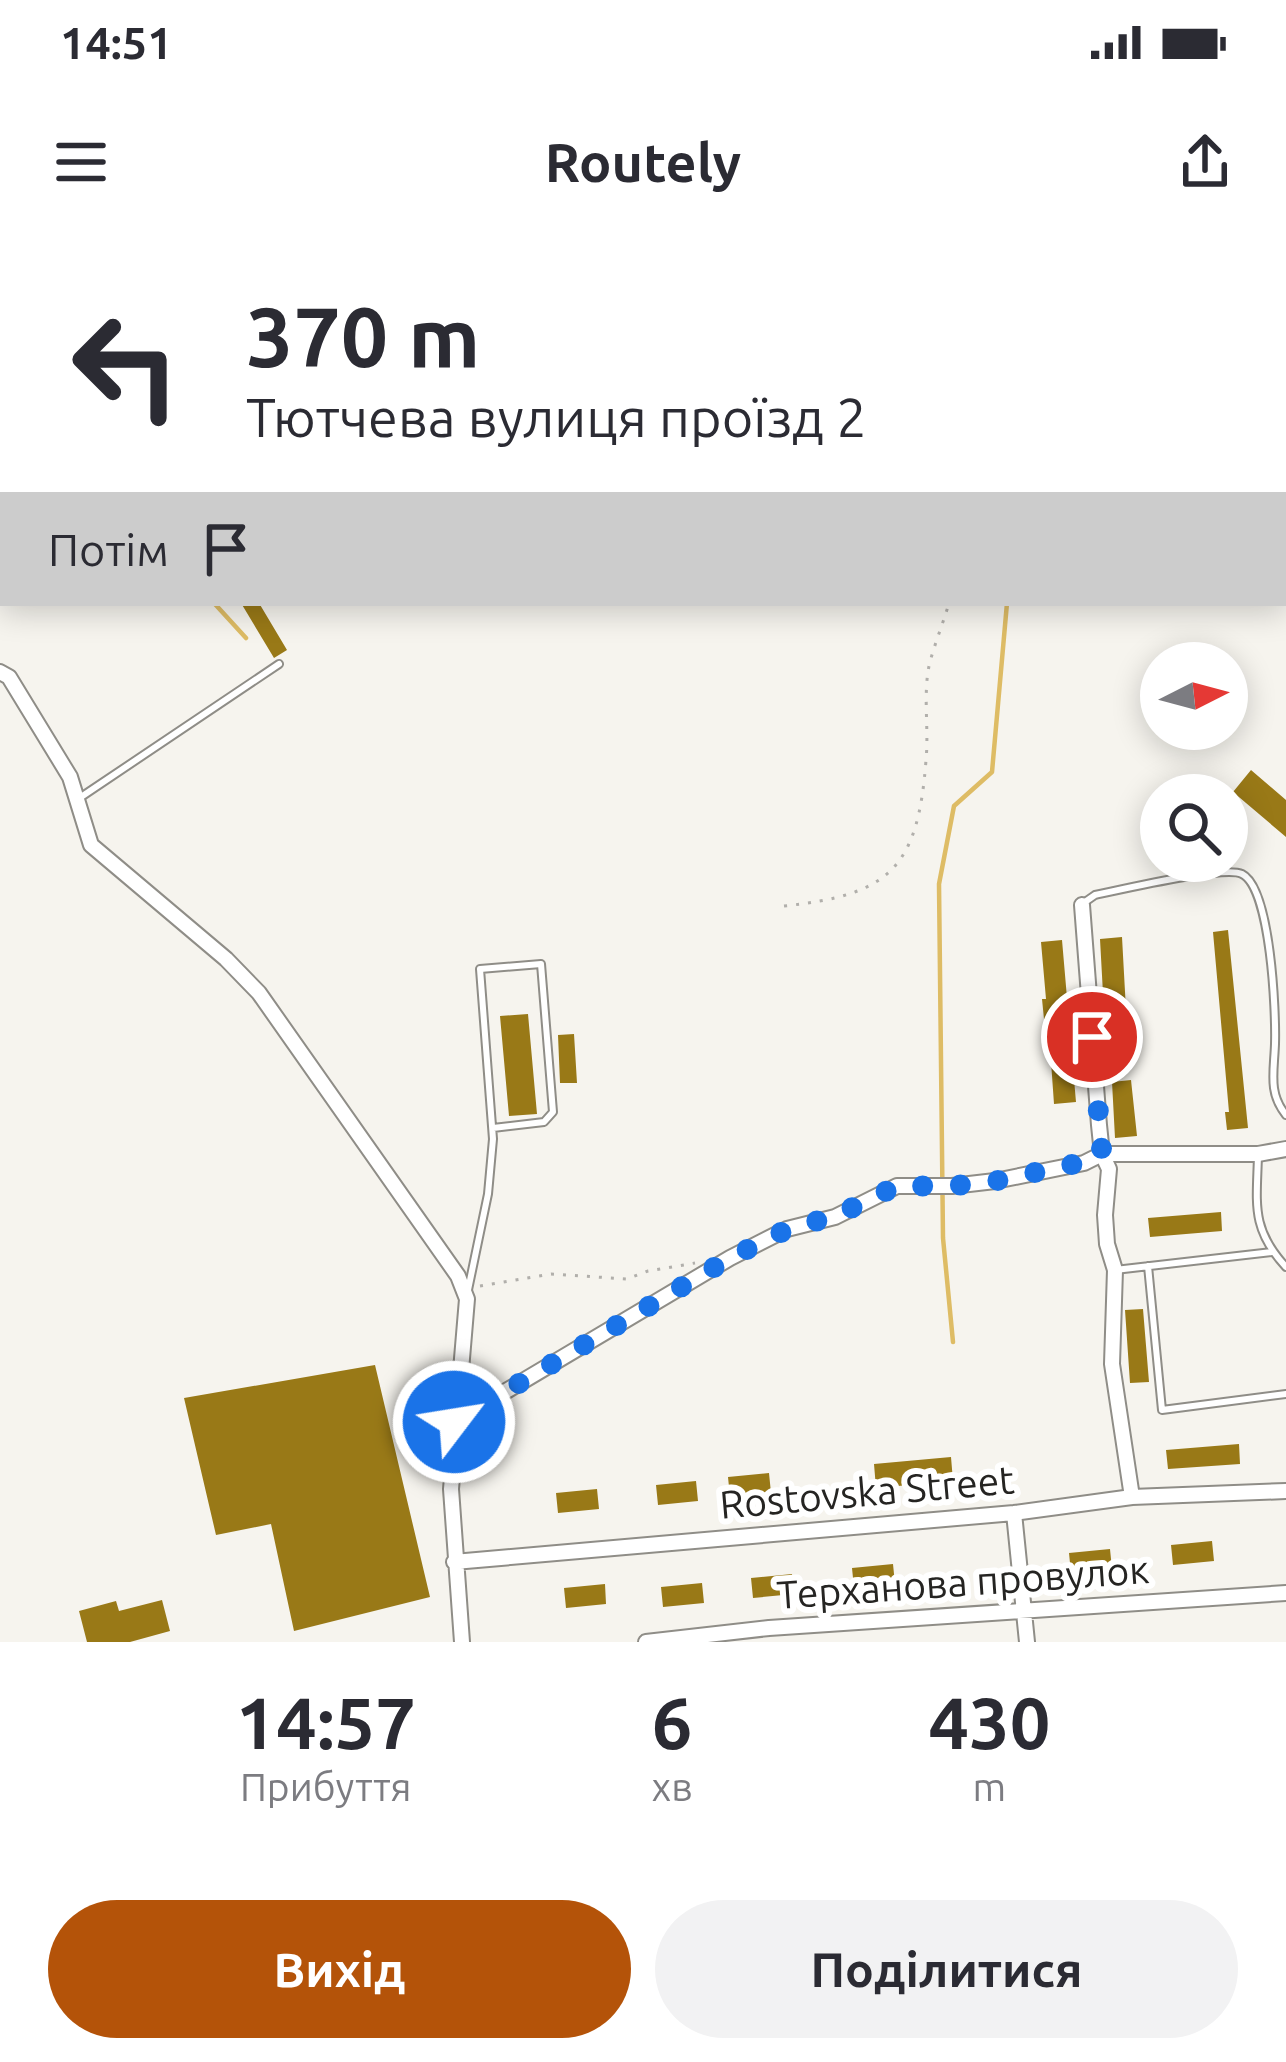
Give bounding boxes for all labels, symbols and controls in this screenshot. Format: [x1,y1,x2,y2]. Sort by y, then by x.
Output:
text: 14:51 [60,17,173,68]
icon: menu [48,129,114,195]
icon: share [1172,129,1238,195]
text: Routely [545,132,741,192]
icon: left [48,288,204,444]
text: 370 m [246,289,480,383]
text: Тютчева вулиця проїзд 2 [246,387,867,447]
icon: arrive [193,516,259,582]
text: Потім [48,524,169,575]
north arrow [1140,642,1248,750]
map controls [1140,642,1248,882]
button: search [1140,774,1248,882]
pin [1041,986,1143,1088]
icon: arrive [1059,1004,1125,1070]
position arrow [391,1359,517,1485]
street label: Rostovska Street [718,1457,1016,1526]
street label: Терханова провулок [775,1547,1151,1616]
text: 14:57 [236,1682,416,1763]
text: 6 [652,1682,692,1763]
text: 430 [928,1682,1050,1763]
text: Прибуття [240,1765,412,1808]
text: хв [652,1765,693,1808]
text: m [973,1765,1006,1808]
button: Вихід [48,1900,631,2038]
button: Поділитися [655,1900,1238,2038]

